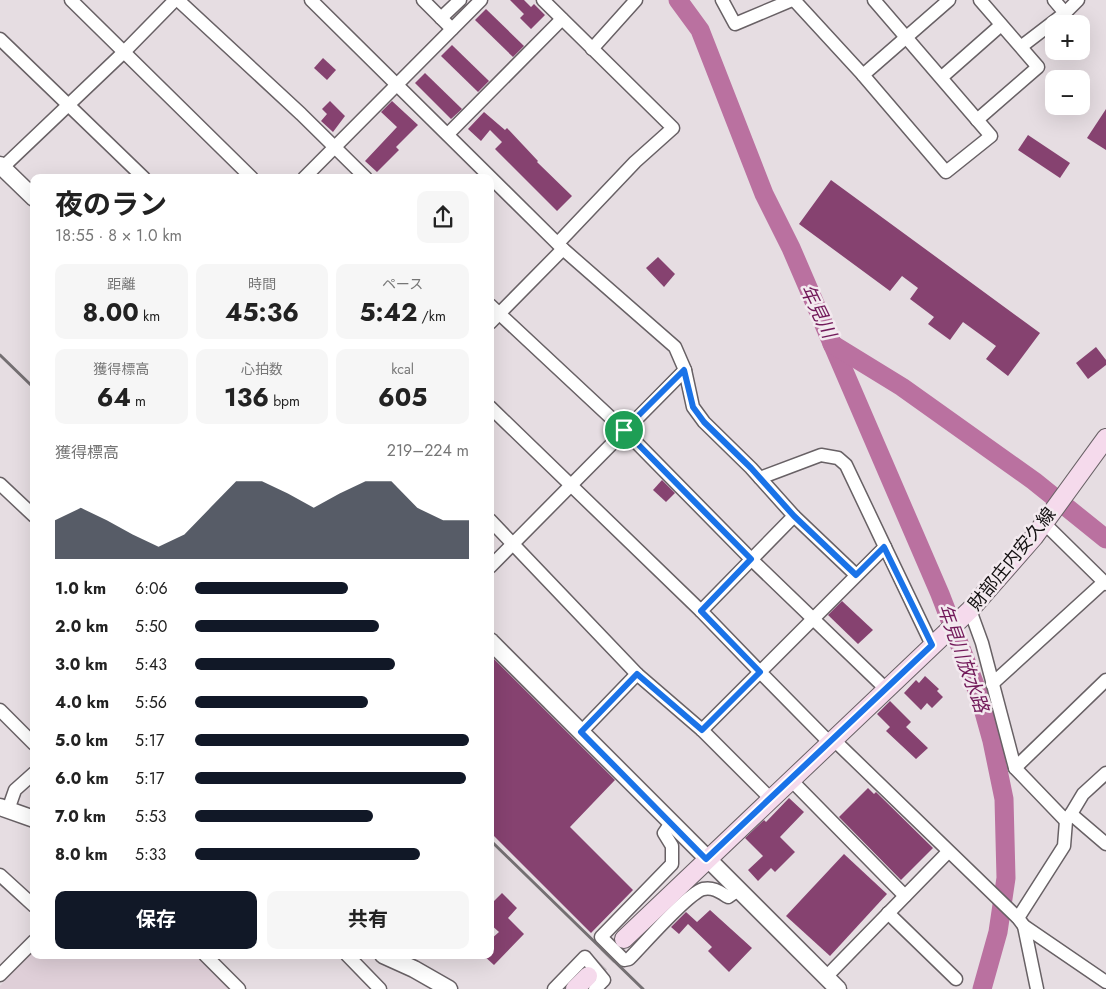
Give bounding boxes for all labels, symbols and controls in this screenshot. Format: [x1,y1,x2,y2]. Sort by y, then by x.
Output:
map controls [1045,15,1090,115]
button: + [1045,15,1090,60]
button: − [1045,70,1090,115]
text: 夜のラン [55,184,167,225]
button: share [417,191,469,243]
text: 18:55 · 8 × 1.0 km [55,224,182,247]
text: 距離 [107,274,135,294]
text: 時間 [248,274,276,294]
text: ペース [382,274,423,294]
water label: 年見川 [793,279,844,344]
text: 8.00 [82,294,139,330]
text: 45:36 [225,294,299,330]
text: 5:42 [359,294,417,330]
text: km [139,306,160,326]
text: /km [417,306,446,326]
text: 獲得標高 [93,359,149,379]
text: 心拍数 [241,359,283,379]
text: kcal [391,359,414,379]
text: 64 [97,379,131,415]
text: 136 [224,379,269,415]
text: 605 [378,379,427,415]
text: m [131,391,146,411]
text: bpm [269,391,300,411]
pin [603,409,645,451]
icon: arrive [610,416,638,444]
text: 219–224 m [387,439,469,462]
text: 獲得標高 [55,441,119,464]
street label: 財部庄内安久線 [962,502,1062,616]
text: 1.0 km [55,577,106,600]
text: 6:06 [135,577,168,600]
water label: 年見川放水路 [931,600,996,718]
text: 2.0 km [55,615,108,638]
text: 5:50 [135,615,167,638]
text: 3.0 km [55,653,108,676]
text: 5:43 [135,653,167,676]
text: 4.0 km [55,691,109,714]
text: 5:56 [135,691,167,714]
text: 5.0 km [55,729,108,752]
text: 5:17 [135,729,164,752]
text: 6.0 km [55,767,109,790]
text: 5:17 [135,767,164,790]
text: 7.0 km [55,805,106,828]
text: 5:53 [135,805,167,828]
text: 8.0 km [55,843,108,866]
text: 5:33 [135,843,166,866]
button: 保存 [55,891,257,949]
button: 共有 [267,891,469,949]

